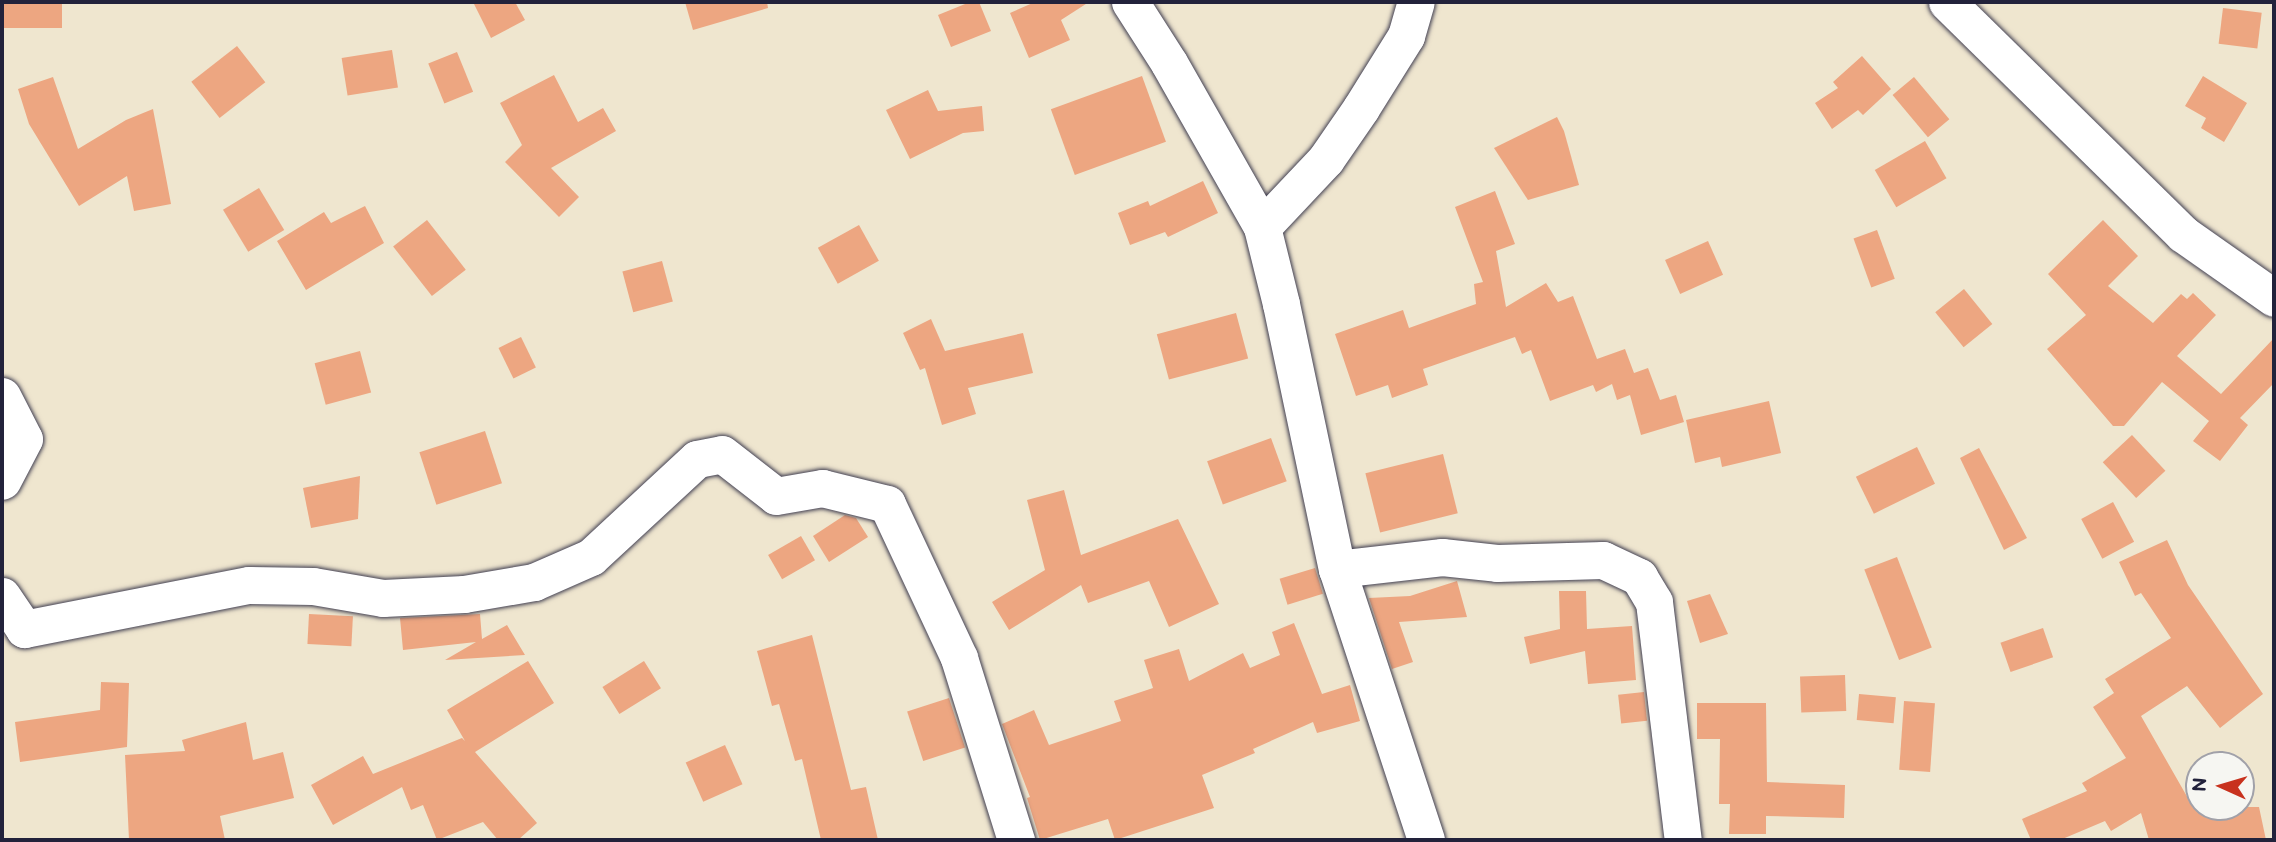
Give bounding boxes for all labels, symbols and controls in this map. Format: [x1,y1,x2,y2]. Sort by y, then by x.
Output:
north arrow [2185,751,2255,821]
text: N [2189,777,2213,793]

